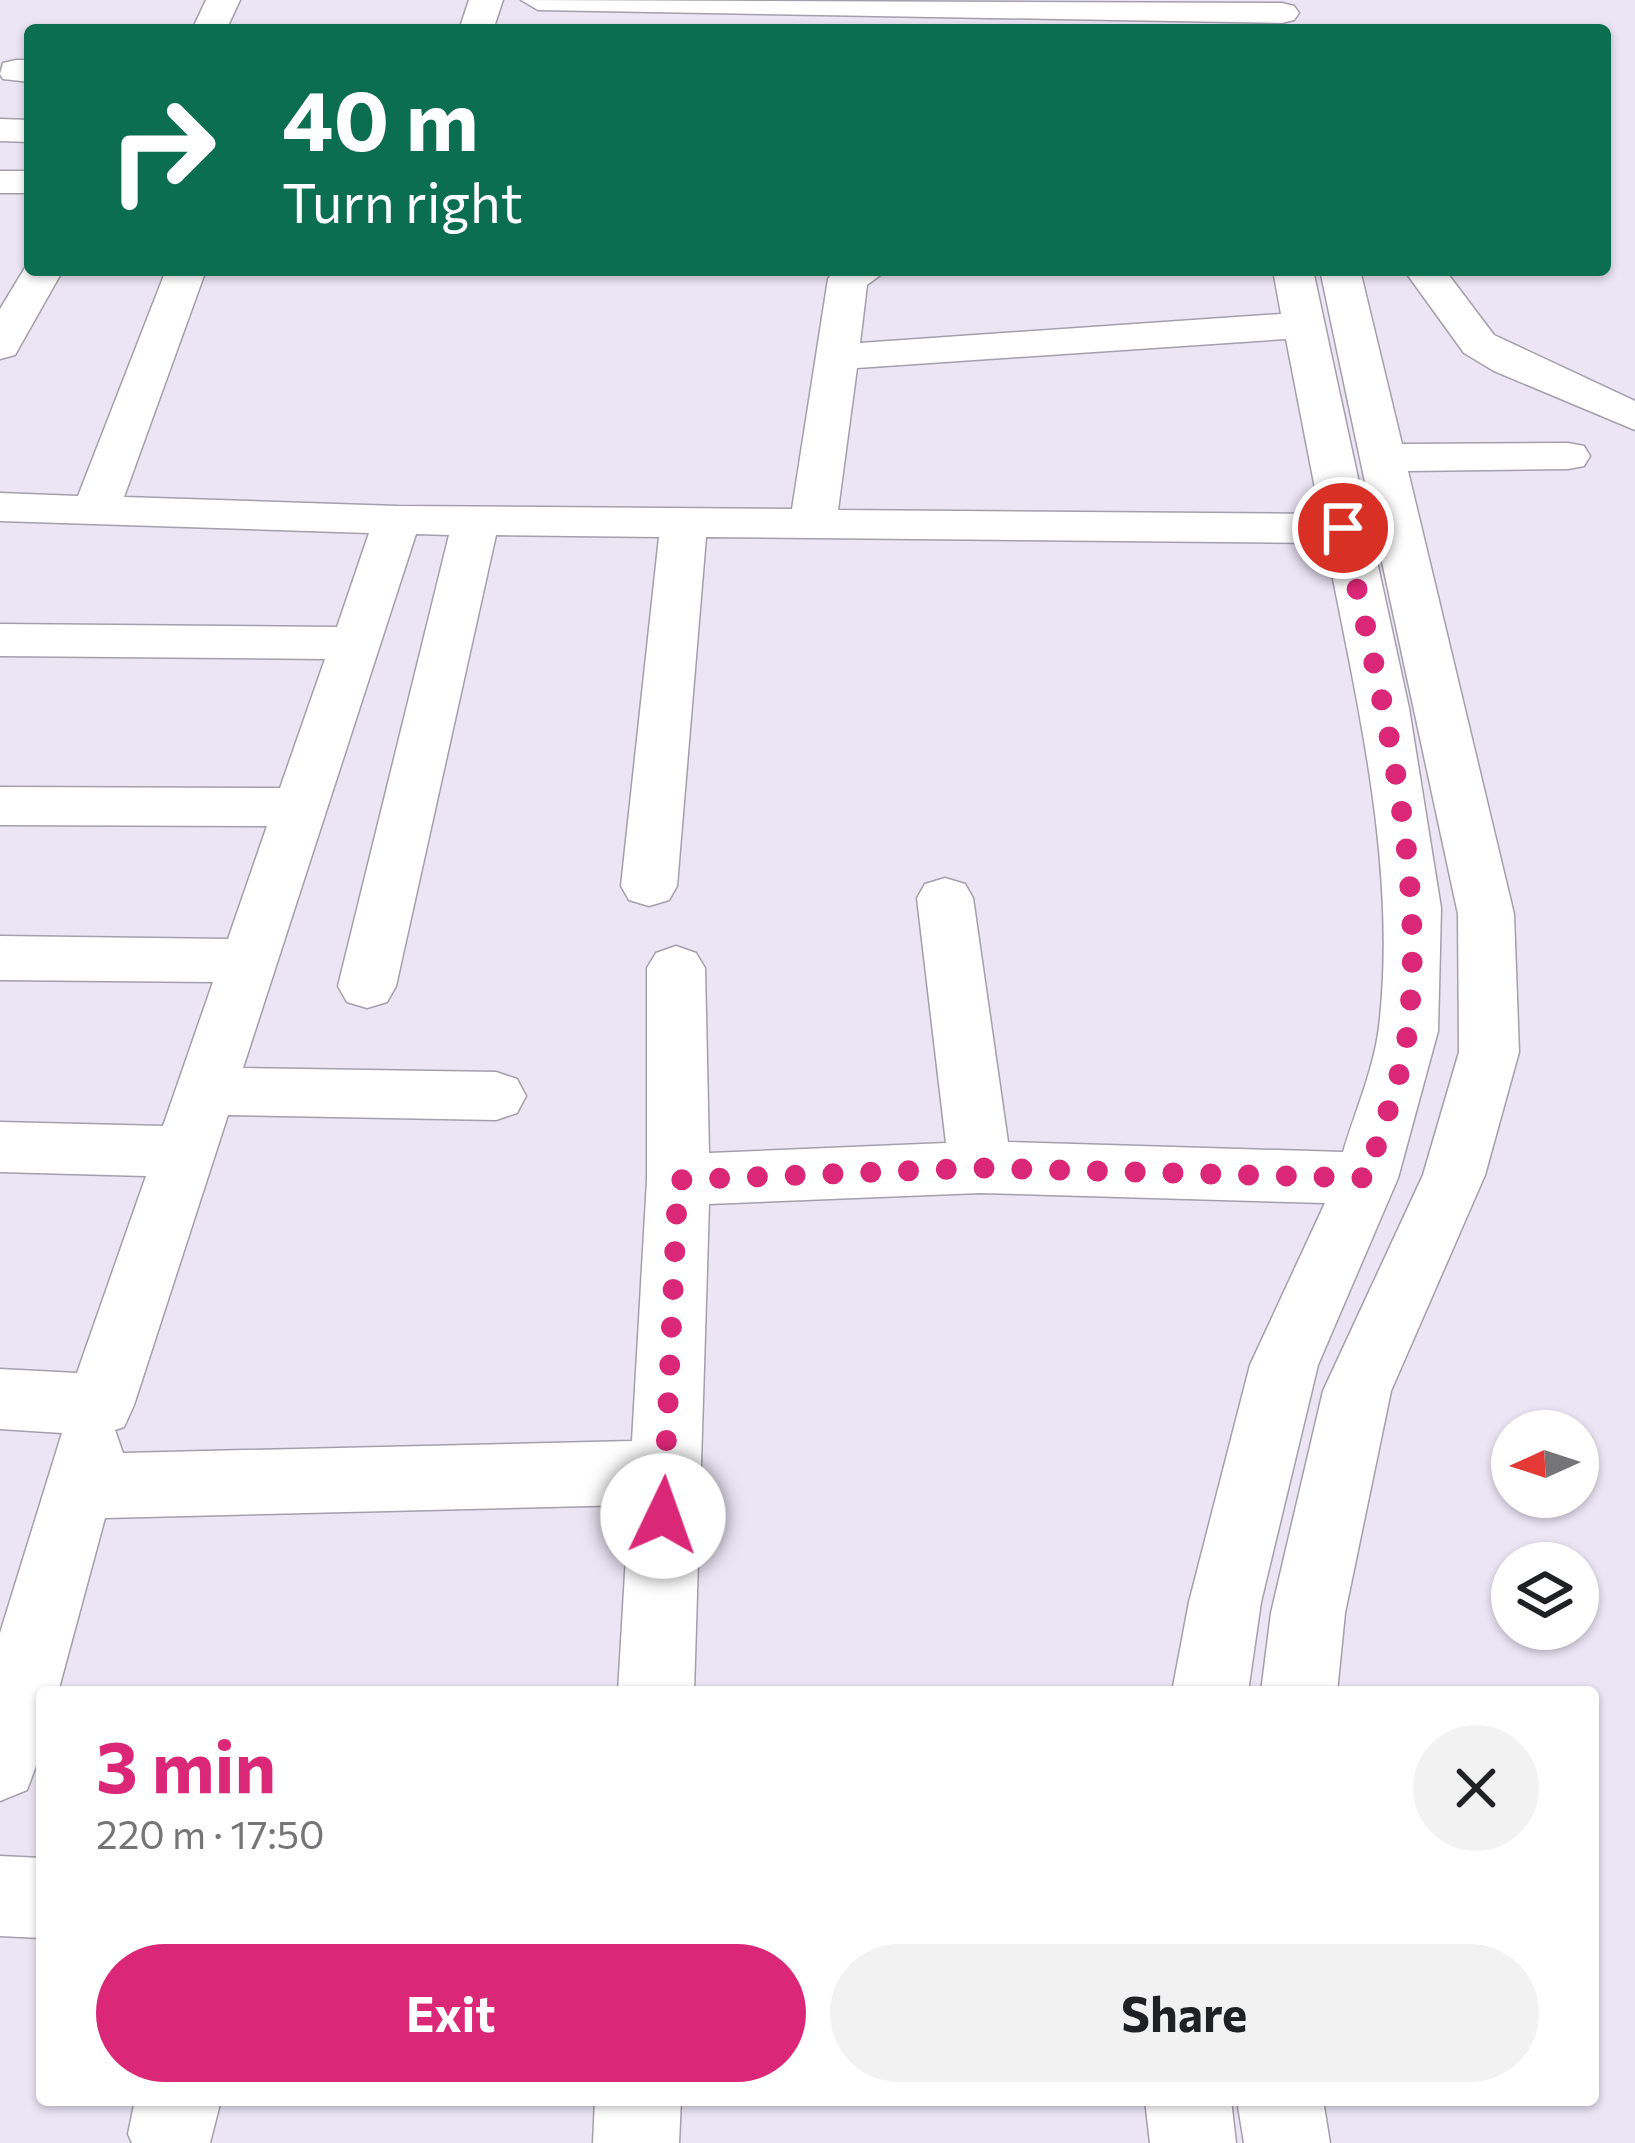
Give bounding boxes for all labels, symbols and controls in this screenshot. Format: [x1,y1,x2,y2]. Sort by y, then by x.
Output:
text: 40 m [282,66,479,168]
icon: right [84,72,240,228]
text: Turn right [282,168,523,234]
pin [1292,477,1394,579]
icon: arrive [1310,495,1376,561]
north arrow [1491,1410,1599,1518]
map controls [1491,1410,1599,1650]
position arrow [600,1453,726,1579]
button: layers [1491,1542,1599,1650]
text: 3 min [96,1720,276,1808]
button: close [1413,1725,1539,1851]
text: 220 m · 17:50 [96,1809,325,1857]
button: Exit [96,1944,806,2082]
button: Share [830,1944,1539,2082]

